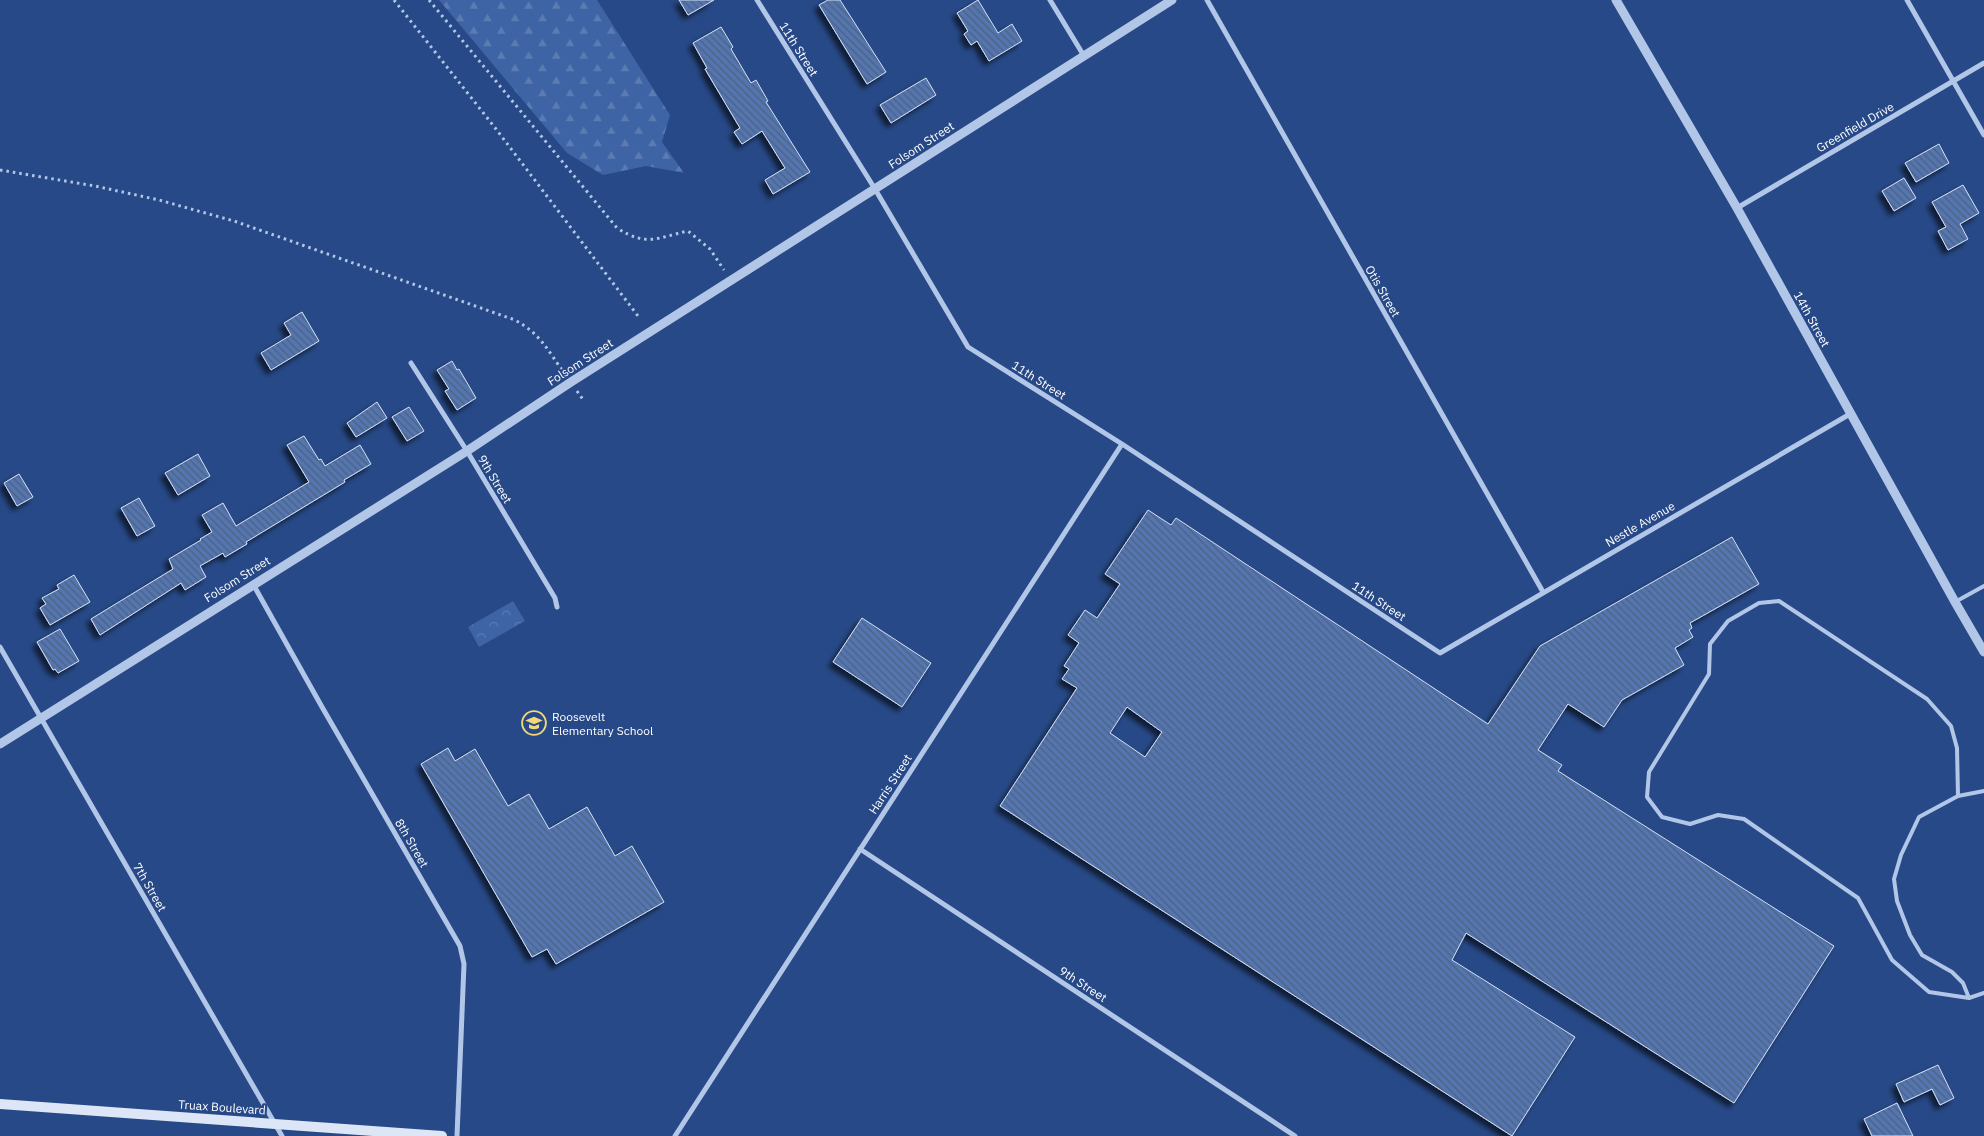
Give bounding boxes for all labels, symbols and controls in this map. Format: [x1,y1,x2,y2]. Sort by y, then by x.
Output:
street label: 11th Street [776,19,822,79]
street label: Greenfield Drive [1814,99,1897,155]
street label: Folsom Street [885,118,957,172]
street label: Otis Street [1362,262,1404,320]
street label: 14th Street [1791,289,1833,349]
street label: Folsom Street [544,335,616,389]
street label: 11th Street [1009,357,1069,403]
street label: 9th Street [475,452,515,506]
street label: Nestle Avenue [1603,498,1678,550]
street label: Folsom Street [201,553,273,605]
street label: 11th Street [1349,578,1409,624]
place label: Roosevelt Elementary School [552,709,653,738]
school or university icon: Roosevelt Elementary School [521,710,547,736]
street label: Harris Street [865,751,915,817]
street label: 8th Street [392,816,432,870]
street label: 7th Street [130,860,170,914]
street label: 9th Street [1056,963,1110,1005]
street label: Truax Boulevard [178,1096,266,1118]

